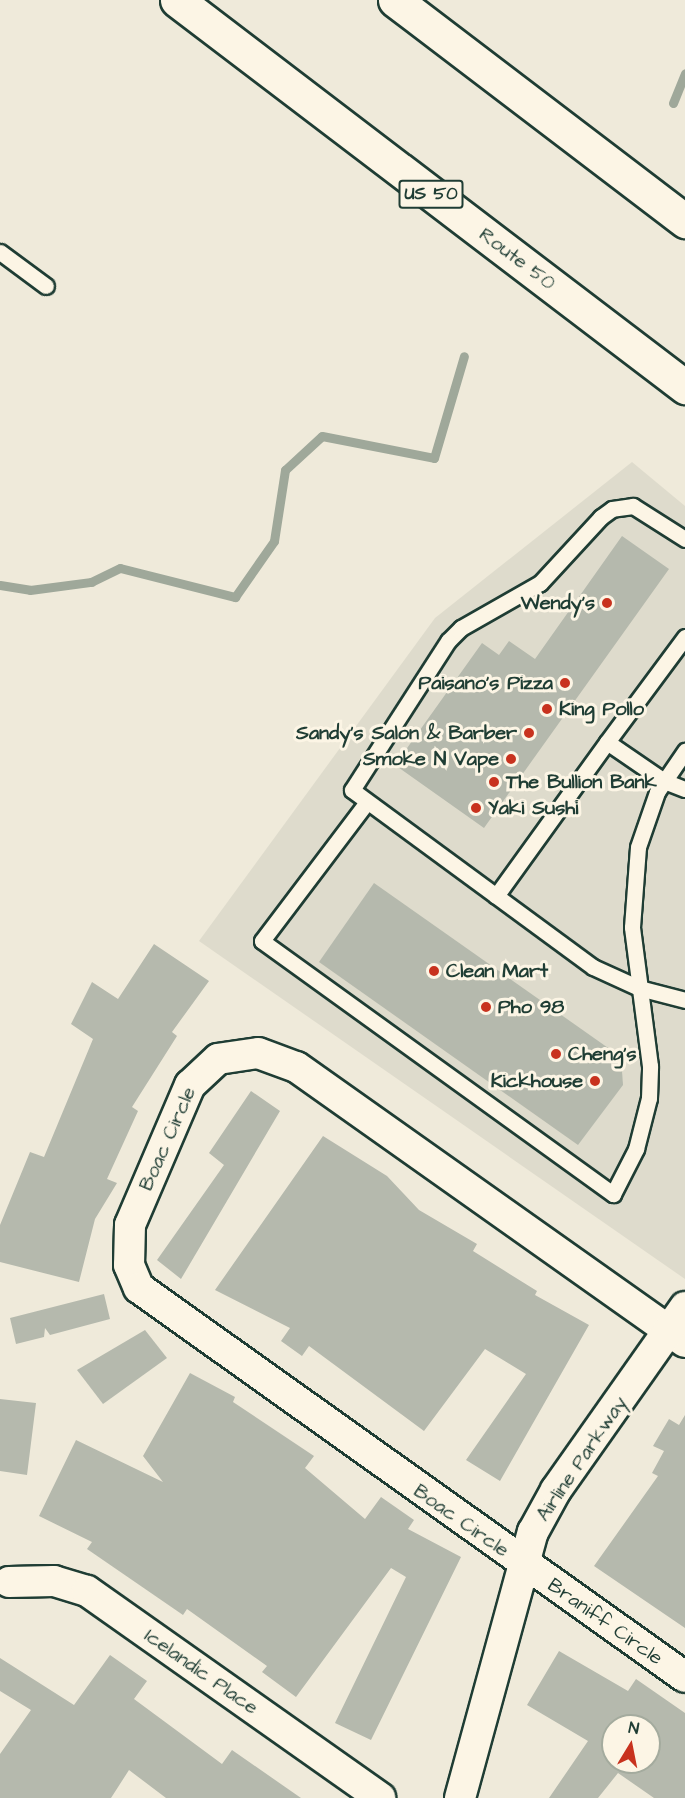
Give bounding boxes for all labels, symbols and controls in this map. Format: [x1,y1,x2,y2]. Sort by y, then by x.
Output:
road number: US 50 [398,179,464,209]
street label: Route 50 [474,223,560,295]
place label: Wendy's [521,591,595,615]
marker: Wendy's [600,596,614,610]
place label: Paisano's Pizza [419,671,553,695]
marker: Paisano's Pizza [558,676,572,690]
place label: King Pollo [559,697,644,721]
marker: King Pollo [540,702,554,716]
place label: Sandy's Salon & Barber [296,721,517,745]
marker: Sandy's Salon & Barber [522,726,536,740]
place label: Smoke N Vape [363,747,499,771]
marker: Smoke N Vape [504,752,518,766]
place label: The Bullion Bank [506,770,657,794]
marker: The Bullion Bank [487,775,501,789]
place label: Yaki Sushi [488,796,578,820]
marker: Yaki Sushi [469,801,483,815]
place label: Clean Mart [446,959,548,983]
marker: Clean Mart [427,964,441,978]
place label: Pho 98 [498,995,564,1019]
marker: Pho 98 [479,1000,493,1014]
place label: Cheng's [568,1042,636,1066]
marker: Cheng's [549,1047,563,1061]
place label: Kickhouse [491,1069,583,1093]
marker: Kickhouse [588,1074,602,1088]
street label: Boac Circle [134,1083,202,1195]
street label: Airline Parkway [531,1392,633,1526]
street label: Boac Circle [409,1479,513,1563]
street label: Braniff Circle [543,1573,667,1671]
street label: Icelandic Place [140,1624,262,1720]
north arrow [601,1714,661,1774]
text: N [627,1717,641,1740]

